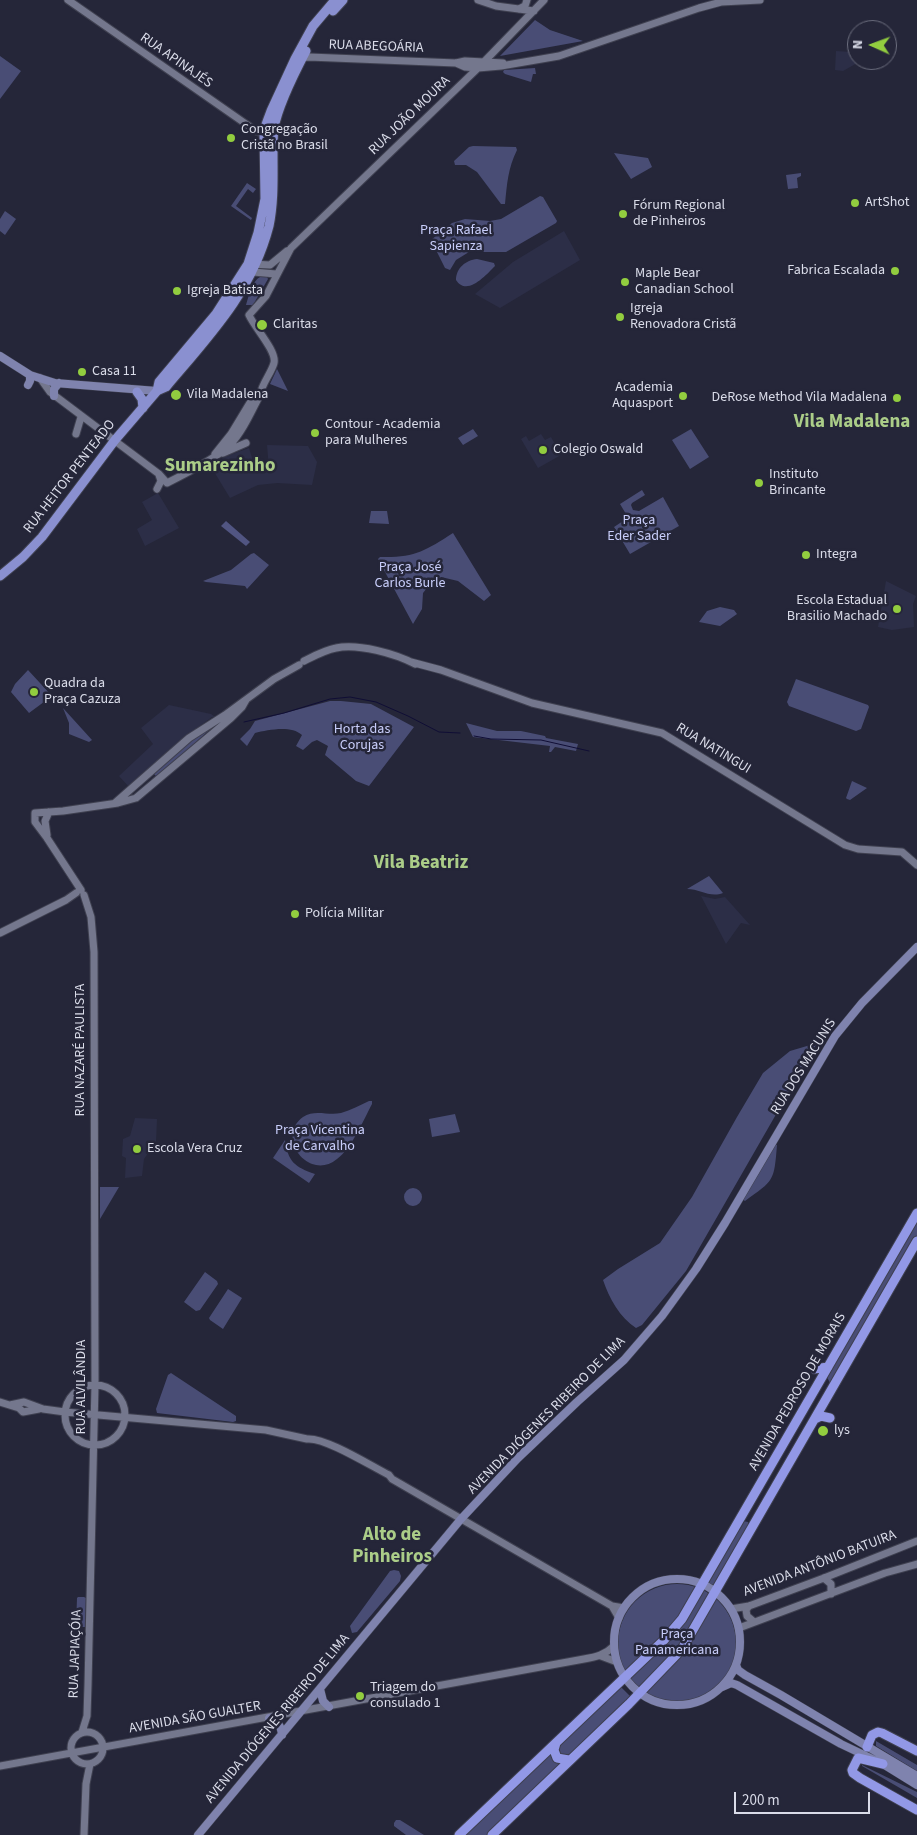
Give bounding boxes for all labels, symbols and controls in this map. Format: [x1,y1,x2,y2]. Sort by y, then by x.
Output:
north arrow [847,20,897,70]
street label: RUA APINAJÉS [137,30,215,92]
street label: RUA ABEGOÁRIA [328,37,424,57]
text: N [848,40,868,50]
street label: RUA JOÃO MOURA [366,73,454,159]
place label: Congregação Cristã no Brasil [241,122,328,154]
marker: Congregação Cristã no Brasil [225,132,237,144]
place label: ArtShot [865,195,909,211]
marker: ArtShot [849,197,861,209]
place label: Fórum Regional de Pinheiros [633,198,725,230]
marker: Fórum Regional de Pinheiros [617,208,629,220]
park label: Praça Rafael Sapienza [420,223,492,256]
place label: Fabrica Escalada [787,263,885,279]
marker: Fabrica Escalada [889,265,901,277]
place label: Maple Bear Canadian School [635,266,734,298]
marker: Maple Bear Canadian School [619,276,631,288]
place label: Igreja Batista [187,283,263,299]
marker: Igreja Batista [171,285,183,297]
place label: Igreja Renovadora Cristã [630,301,736,334]
marker: Igreja Renovadora Cristã [614,311,626,323]
place label: Claritas [273,317,317,333]
marker: Claritas [255,318,269,332]
place label: Casa 11 [92,364,137,380]
marker: Casa 11 [76,366,88,378]
place label: Academia Aquasport [612,380,673,412]
place label: Vila Madalena [187,387,268,403]
marker: Vila Madalena [169,388,183,402]
marker: Academia Aquasport [677,390,689,402]
place label: DeRose Method Vila Madalena [712,390,887,406]
marker: DeRose Method Vila Madalena [891,392,903,404]
district label: Vila Madalena [794,412,910,434]
street label: RUA HEITOR PENTEADO [20,417,120,537]
place label: Contour - Academia para Mulheres [325,417,441,450]
marker: Contour - Academia para Mulheres [309,427,321,439]
place label: Colegio Oswald [553,442,643,458]
marker: Colegio Oswald [537,444,549,456]
district label: Sumarezinho [165,456,275,478]
place label: Instituto Brincante [769,467,826,500]
marker: Instituto Brincante [753,477,765,489]
park label: Praça Eder Sader [607,513,671,546]
place label: Integra [816,547,857,563]
marker: Integra [800,549,812,561]
park label: Praça José Carlos Burle [375,560,445,592]
place label: Escola Estadual Brasilio Machado [787,593,887,626]
marker: Escola Estadual Brasilio Machado [891,603,903,615]
place label: Quadra da Praça Cazuza [44,676,121,709]
marker: Quadra da Praça Cazuza [28,686,40,698]
street label: RUA NATINGUI [672,720,754,778]
park label: Horta das Corujas [334,722,390,754]
district label: Vila Beatriz [374,853,468,875]
place label: Polícia Militar [305,906,384,922]
marker: Polícia Militar [289,908,301,920]
street label: RUA NAZARÉ PAULISTA [73,984,89,1116]
street label: RUA DOS MACUNIS [768,1016,840,1118]
park label: Praça Vicentina de Carvalho [275,1123,365,1156]
place label: Escola Vera Cruz [147,1141,242,1157]
marker: Escola Vera Cruz [131,1143,143,1155]
street label: AVENIDA PEDROSO DE MORAIS [746,1310,850,1474]
street label: AVENIDA DIÓGENES RIBEIRO DE LIMA [465,1334,629,1498]
street label: RUA ALVILÂNDIA [74,1340,90,1434]
place label: lys [834,1423,850,1439]
marker: lys [816,1424,830,1438]
district label: Alto de Pinheiros [352,1525,432,1569]
street label: AVENIDA ANTÔNIO BATUIRA [741,1527,899,1601]
street label: RUA JAPIAÇÓIA [66,1609,86,1699]
park label: Praça Panamericana [635,1627,719,1660]
street label: AVENIDA DIÓGENES RIBEIRO DE LIMA [202,1631,354,1807]
place label: Triagem do consulado 1 [370,1680,441,1712]
marker: Triagem do consulado 1 [354,1690,366,1702]
street label: AVENIDA SÃO GUALTER [128,1698,262,1738]
scale bar [737,1782,873,1814]
text: 200 m [742,1790,780,1811]

